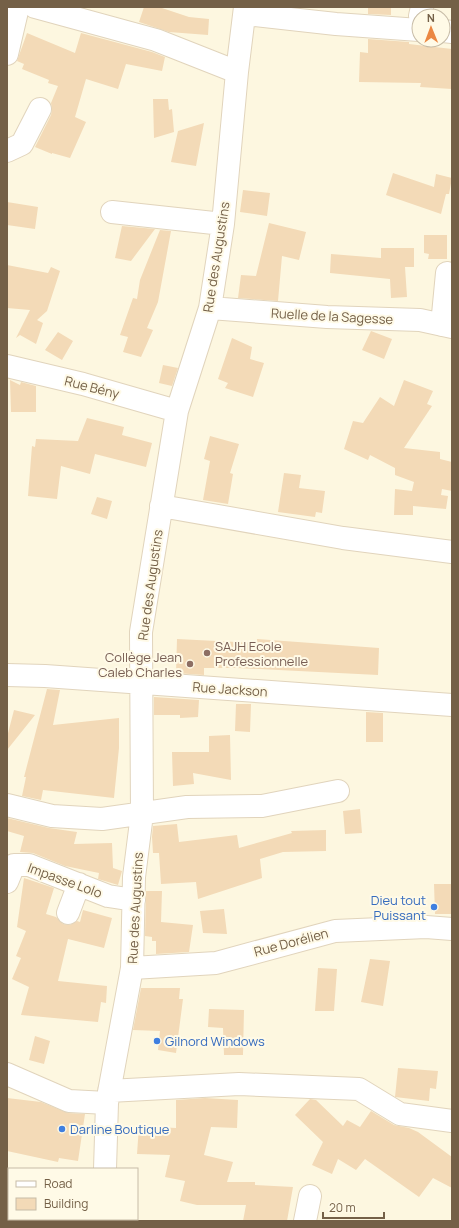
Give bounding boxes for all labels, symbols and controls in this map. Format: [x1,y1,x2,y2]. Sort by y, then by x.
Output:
north arrow [411,8,451,48]
text: N [427,10,435,25]
street label: Rue des Augustins [198,200,234,314]
street label: Ruelle de la Sagesse [270,304,394,328]
street label: Rue Bény [63,372,121,403]
street label: Rue des Augustins [133,528,167,642]
place label: SAJH Ecole Professionnelle [215,637,308,670]
place label: Collège Jean Caleb Charles [98,648,182,681]
marker: SAJH Ecole Professionnelle [202,648,212,658]
marker: Collège Jean Caleb Charles [185,659,195,669]
street label: Rue Jackson [192,677,268,701]
street label: Rue des Augustins [123,852,147,964]
street label: Impasse Lolo [25,858,105,902]
place label: Dieu tout Puissant [371,891,426,924]
marker: Dieu tout Puissant [429,902,439,912]
street label: Rue Dorélien [252,923,330,961]
place label: Gilnord Windows [165,1032,265,1050]
marker: Gilnord Windows [152,1036,162,1046]
place label: Darline Boutique [70,1120,170,1138]
marker: Darline Boutique [57,1124,67,1134]
legend [8,1168,138,1220]
text: Road [44,1175,72,1192]
scale bar [323,1194,384,1220]
text: Building [44,1195,88,1212]
text: 20 m [329,1199,356,1216]

